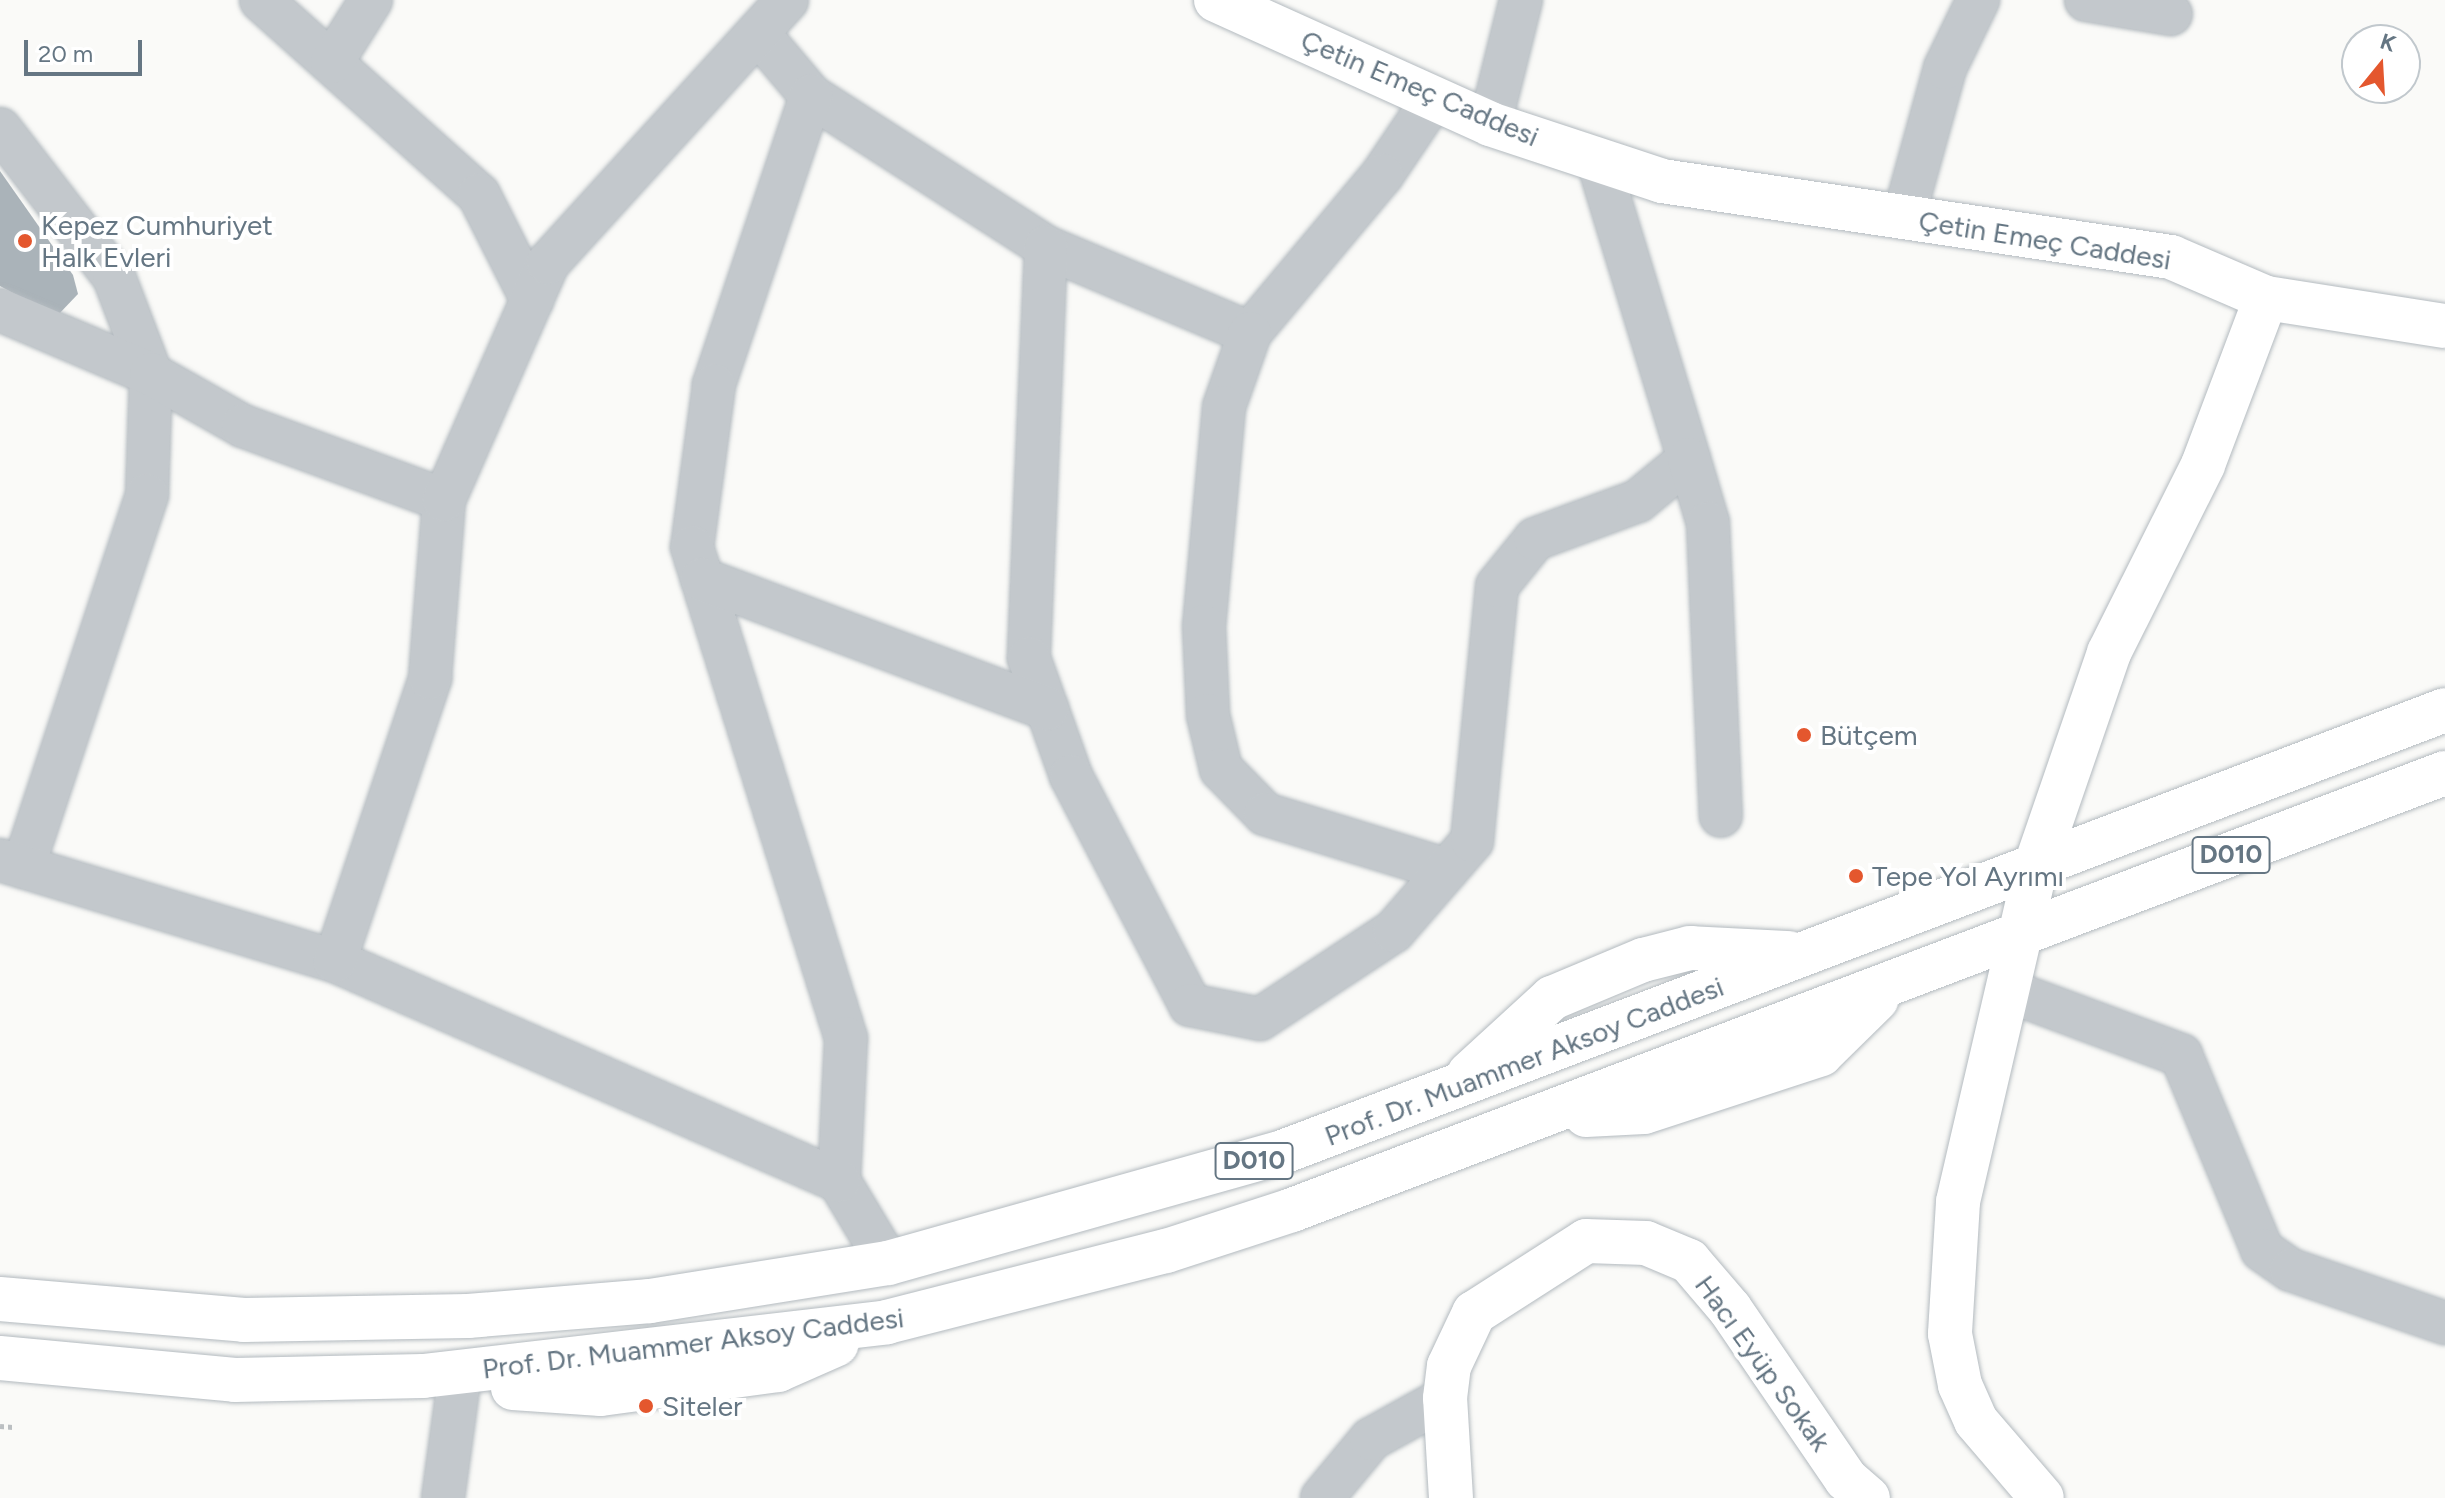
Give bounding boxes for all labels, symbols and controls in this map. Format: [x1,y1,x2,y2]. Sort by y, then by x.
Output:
street label: Çetin Emeç Caddesi [1296,23,1544,153]
scale bar [28,24,146,74]
north arrow [2341,24,2421,104]
text: K [2377,27,2399,58]
text: 20 m [38,39,93,68]
street label: Çetin Emeç Caddesi [1916,203,2174,277]
place label: Kepez Cumhuriyet Halk Evleri [41,208,273,274]
marker: Kepez Cumhuriyet Halk Evleri [16,232,34,250]
place label: Bütçem [1820,718,1918,752]
marker: Bütçem [1795,726,1813,744]
road number: D010 [2191,833,2271,877]
place label: Tepe Yol Ayrımı [1872,859,2064,893]
marker: Tepe Yol Ayrımı [1847,867,1865,885]
street label: Prof. Dr. Muammer Aksoy Caddesi [1320,969,1728,1153]
road number: D010 [1214,1139,1294,1183]
street label: Hacı Eyüp Sokak [1688,1269,1838,1457]
street label: Prof. Dr. Muammer Aksoy Caddesi [480,1300,906,1386]
place label: Siteler [662,1389,742,1423]
marker: Siteler [637,1397,655,1415]

